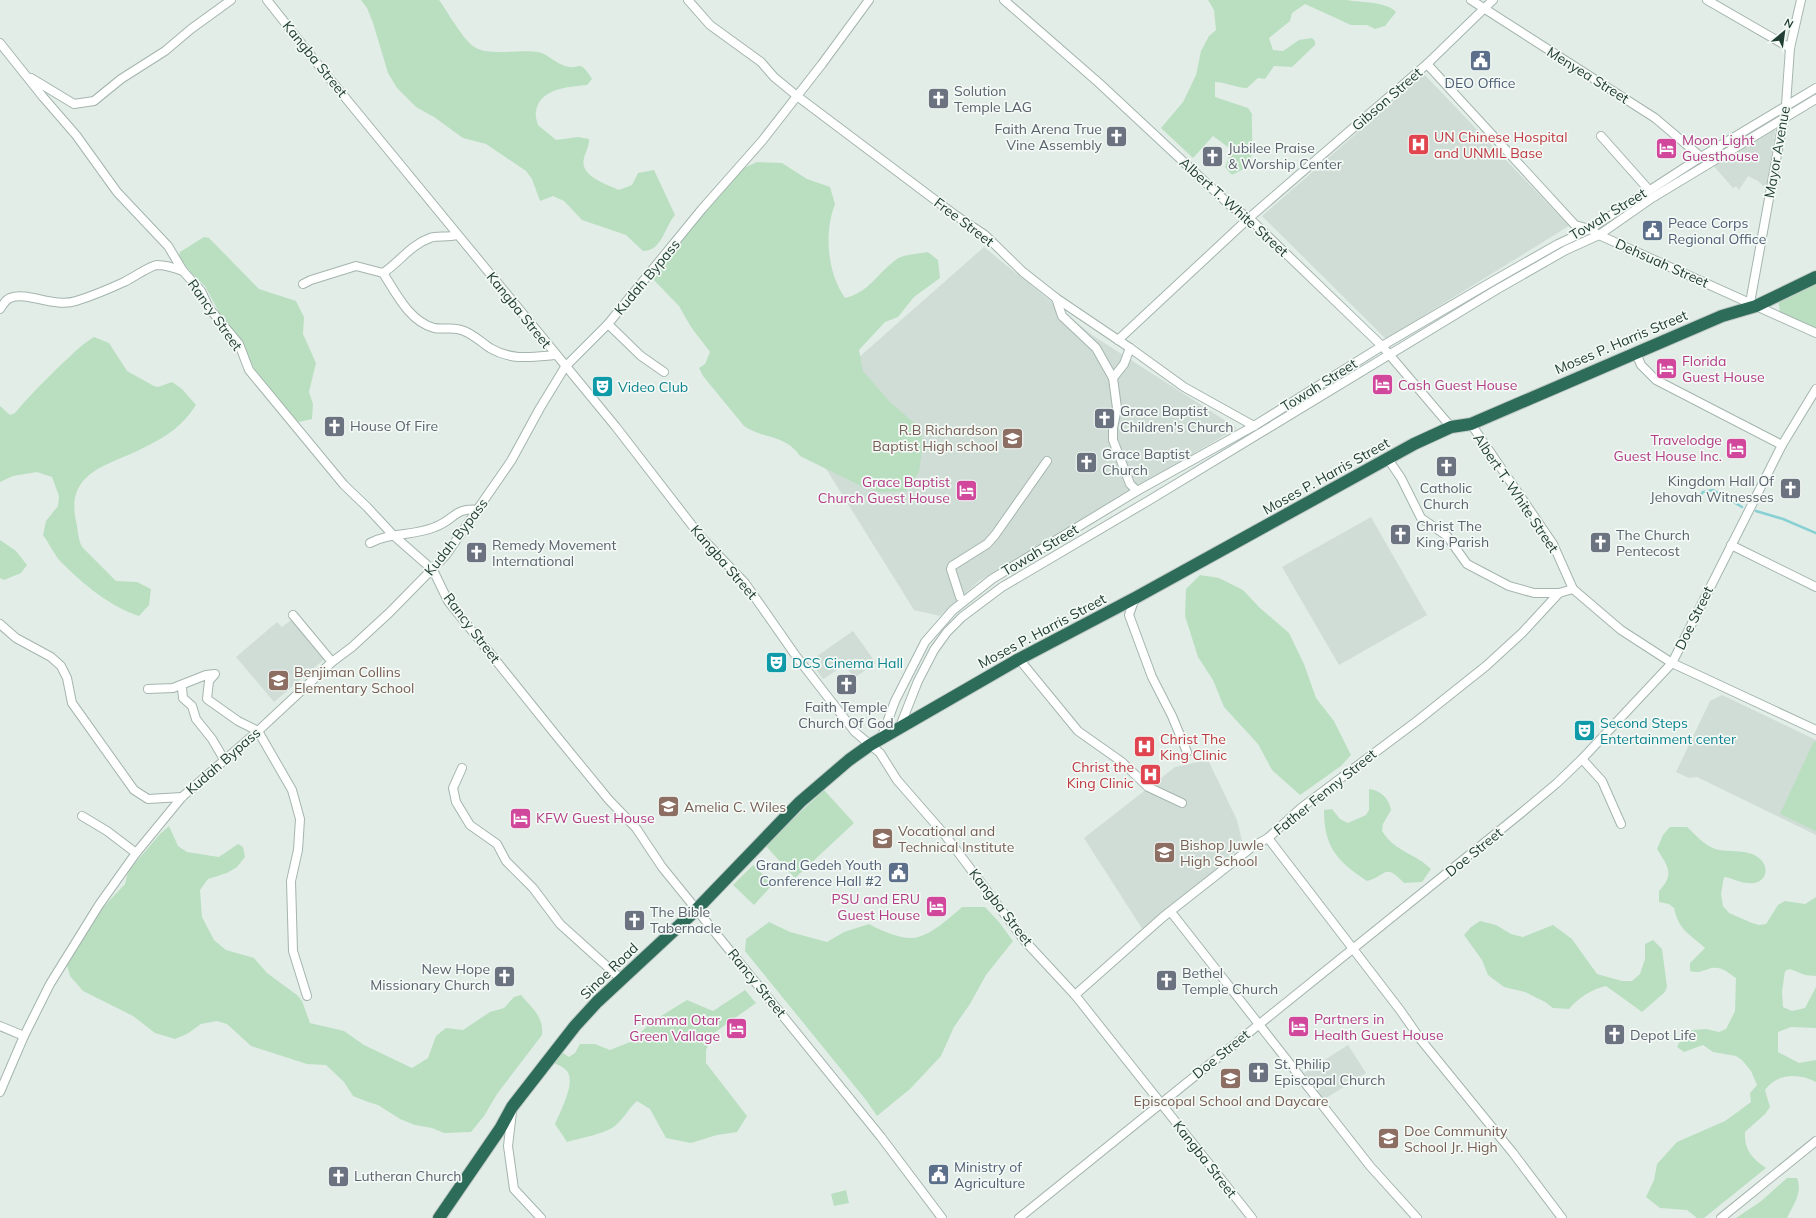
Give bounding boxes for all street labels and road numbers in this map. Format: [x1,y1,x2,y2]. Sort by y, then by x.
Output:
street label: Kangba Street [279,17,351,101]
street label: Menyea Street [1544,43,1632,107]
street label: Gibson Street [1348,63,1426,134]
street label: Mayor Avenue [1760,105,1794,199]
street label: Albert T. White Street [1176,153,1292,261]
street label: Towah Street [1566,184,1650,244]
street label: Free Street [931,194,998,250]
street label: Dehsuah Street [1613,234,1712,292]
street label: Kudah Bypass [610,236,684,318]
street label: Kangba Street [483,268,555,352]
street label: Rancy Street [184,276,246,354]
street label: Moses P. Harris Street [1552,306,1690,378]
street label: Towah Street [1278,354,1360,415]
street label: Albert T. White Street [1469,430,1563,556]
street label: Moses P. Harris Street [1259,434,1393,518]
street label: Kudah Bypass [420,495,492,579]
street label: Towah Street [998,520,1082,580]
street label: Kangba Street [687,521,761,603]
street label: Doe Street [1671,583,1717,653]
street label: Rancy Street [440,589,504,667]
street label: Moses P. Harris Street [975,590,1109,672]
street label: Kudah Bypass [182,724,264,798]
street label: Father Fenny Street [1270,745,1380,839]
street label: Doe Street [1442,823,1506,881]
street label: Kangba Street [965,865,1037,949]
street label: Sinoe Road [576,939,642,1003]
street label: Rancy Street [724,945,790,1021]
street label: Doe Street [1189,1025,1253,1083]
street label: Kangba Street [1169,1117,1241,1201]

